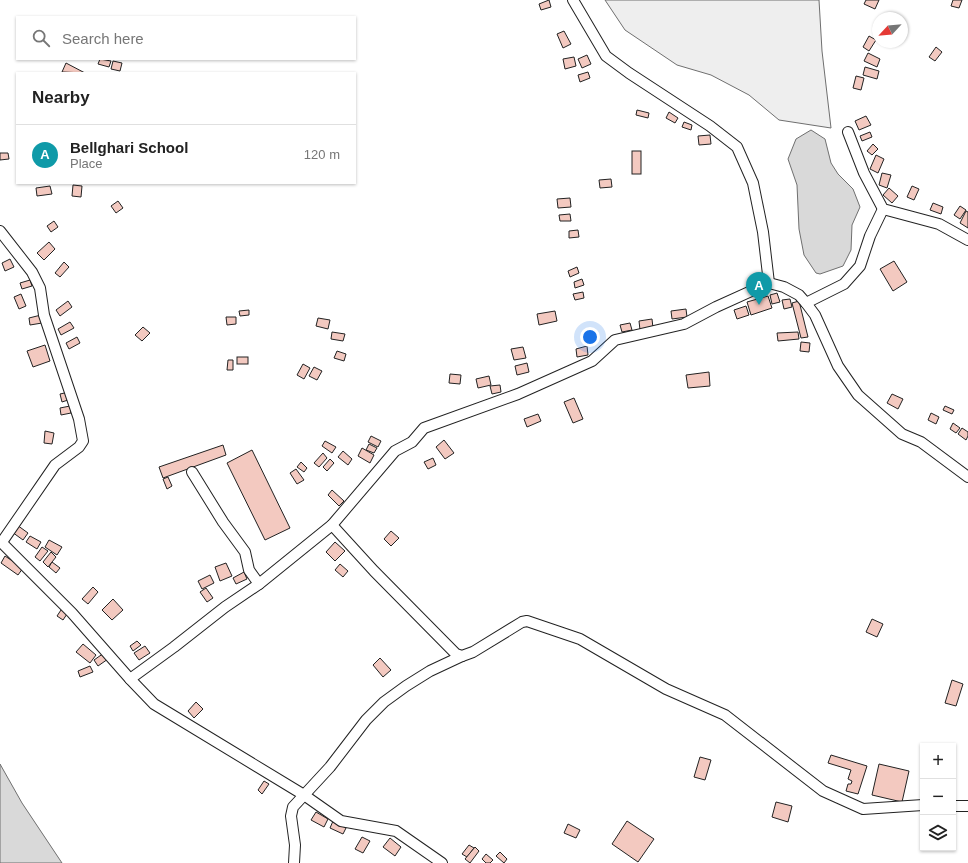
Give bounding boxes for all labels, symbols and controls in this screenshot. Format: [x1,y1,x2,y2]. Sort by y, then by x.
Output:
north arrow [872,12,908,48]
search box [16,16,356,60]
icon: search [30,27,52,49]
text: Search here [62,30,144,47]
text: Nearby [32,88,90,107]
text: Bellghari School [70,139,188,156]
text: A [40,147,50,162]
text: 120 m [304,147,340,162]
text: Place [70,156,103,171]
pin: A [746,272,772,305]
your location [580,327,600,347]
map controls [920,743,956,851]
button: + [920,743,956,779]
button: − [920,779,956,815]
button: layers [920,815,956,851]

